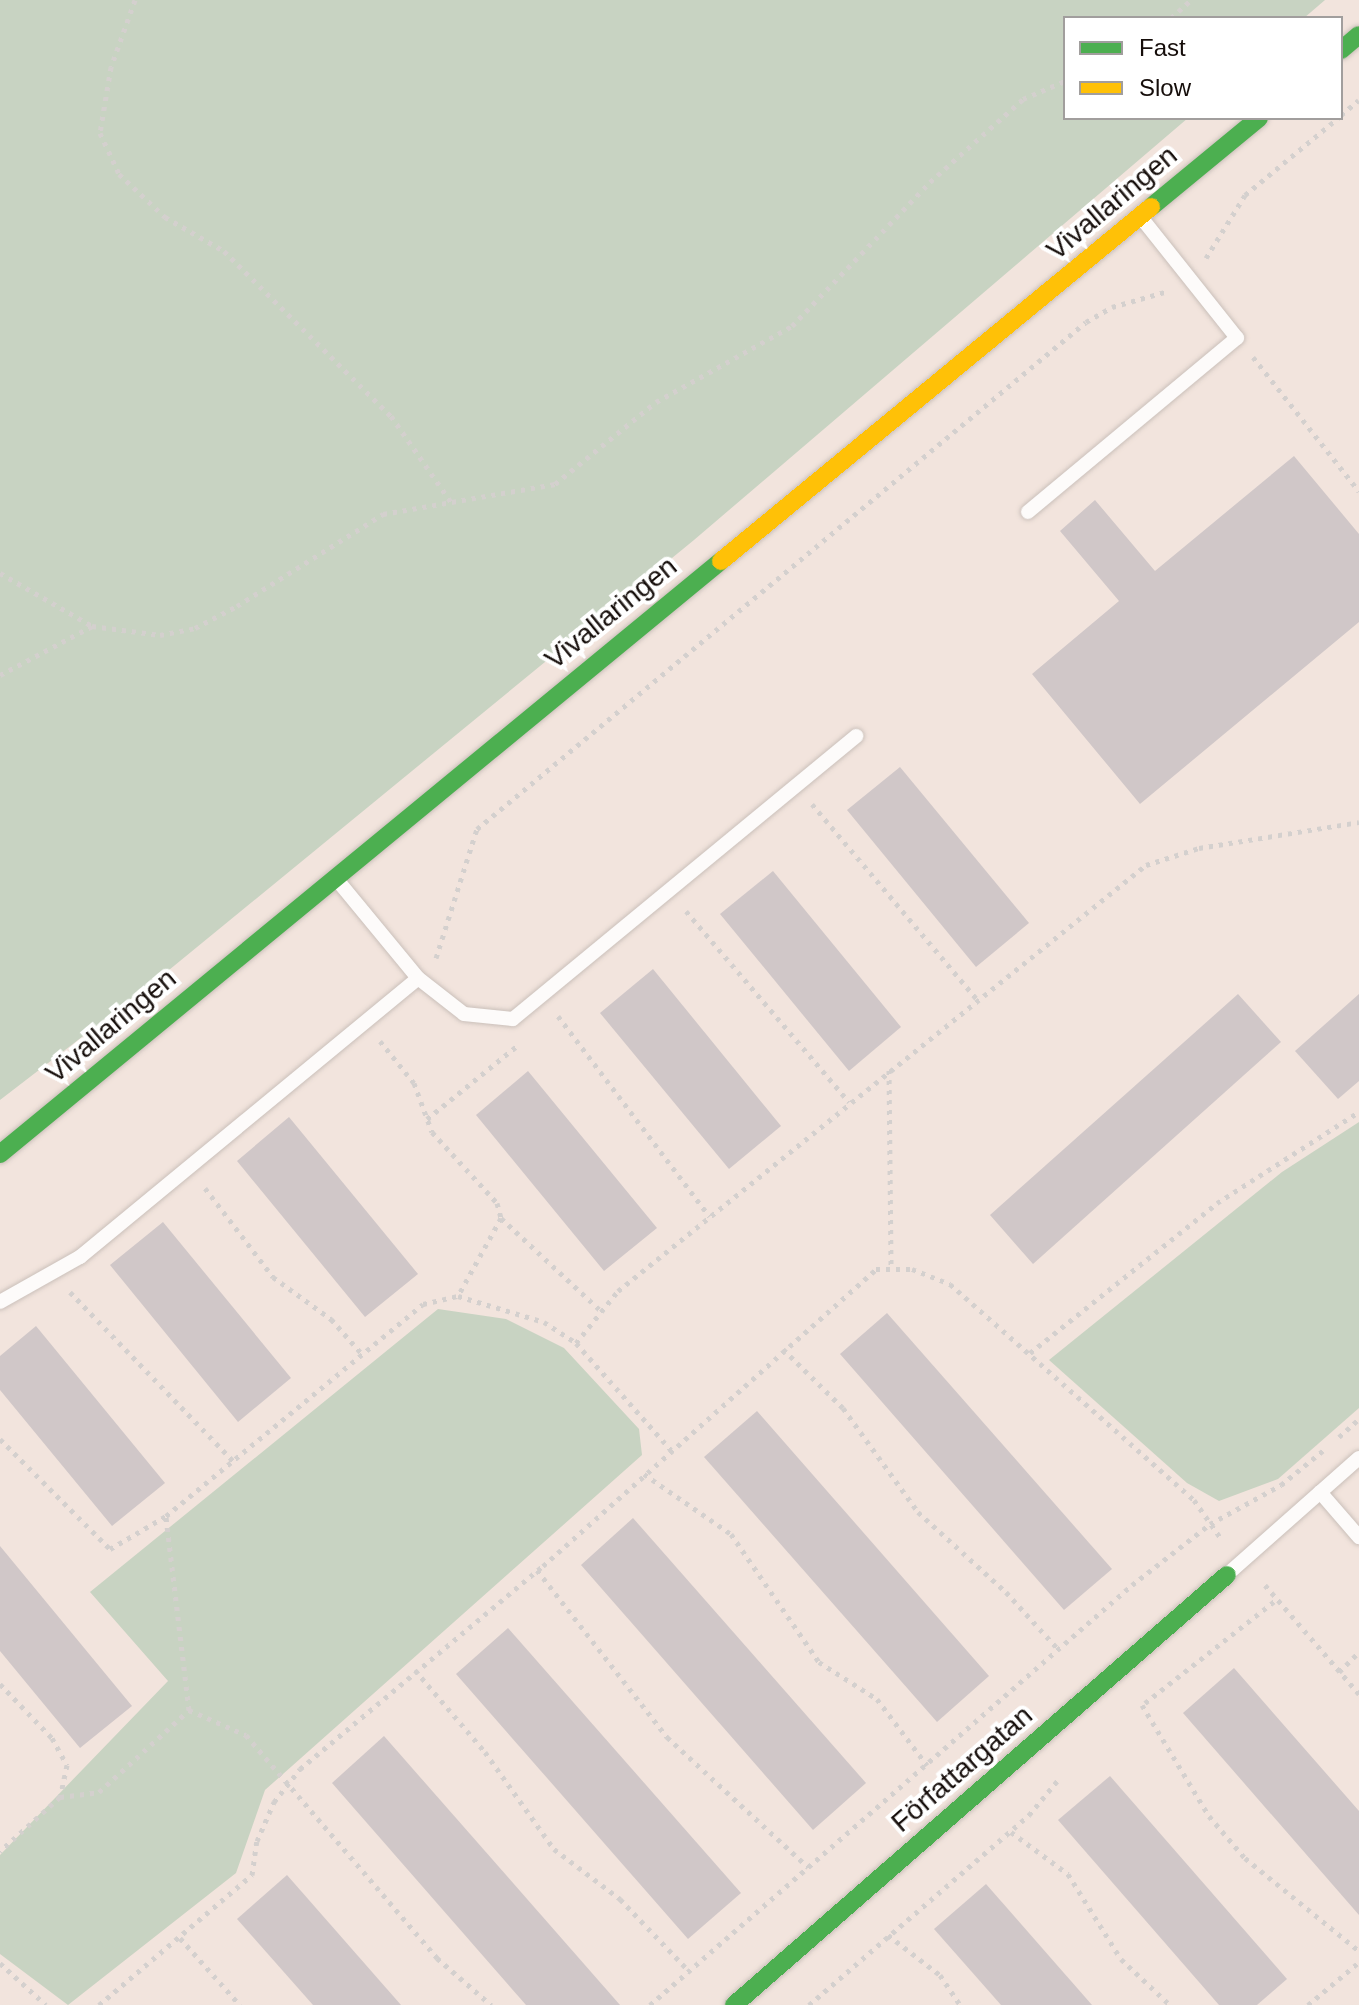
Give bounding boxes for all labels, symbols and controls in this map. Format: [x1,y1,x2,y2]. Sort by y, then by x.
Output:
legend [1063,16,1343,120]
text: Fast [1139,34,1186,61]
text: Slow [1139,74,1191,101]
street label: Vivallaringen [1040,139,1184,267]
street label: Vivallaringen [538,550,684,676]
street label: Vivallaringen [39,962,183,1090]
street label: Författargatan [885,1699,1039,1839]

